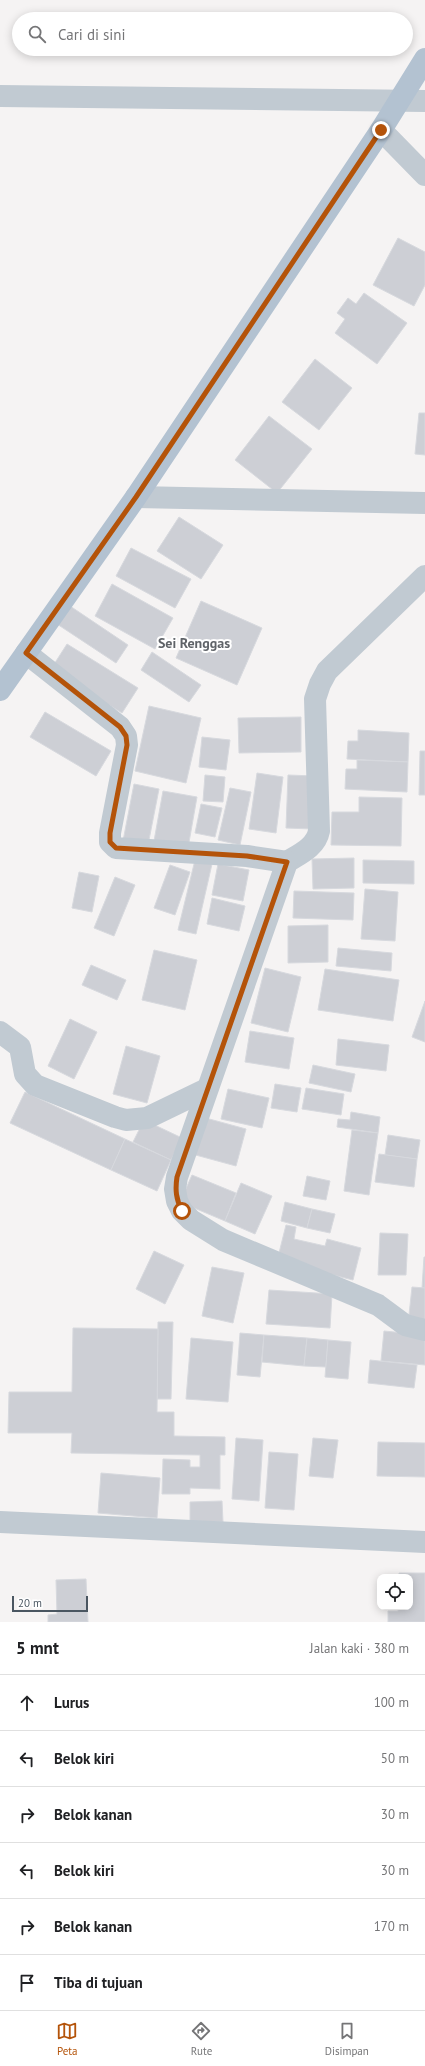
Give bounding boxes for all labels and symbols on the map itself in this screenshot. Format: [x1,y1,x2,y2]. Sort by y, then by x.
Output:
route end [372,121,390,139]
district label: Sei Renggas [158,634,230,652]
route start [173,1202,191,1220]
scale bar [12,1594,88,1613]

